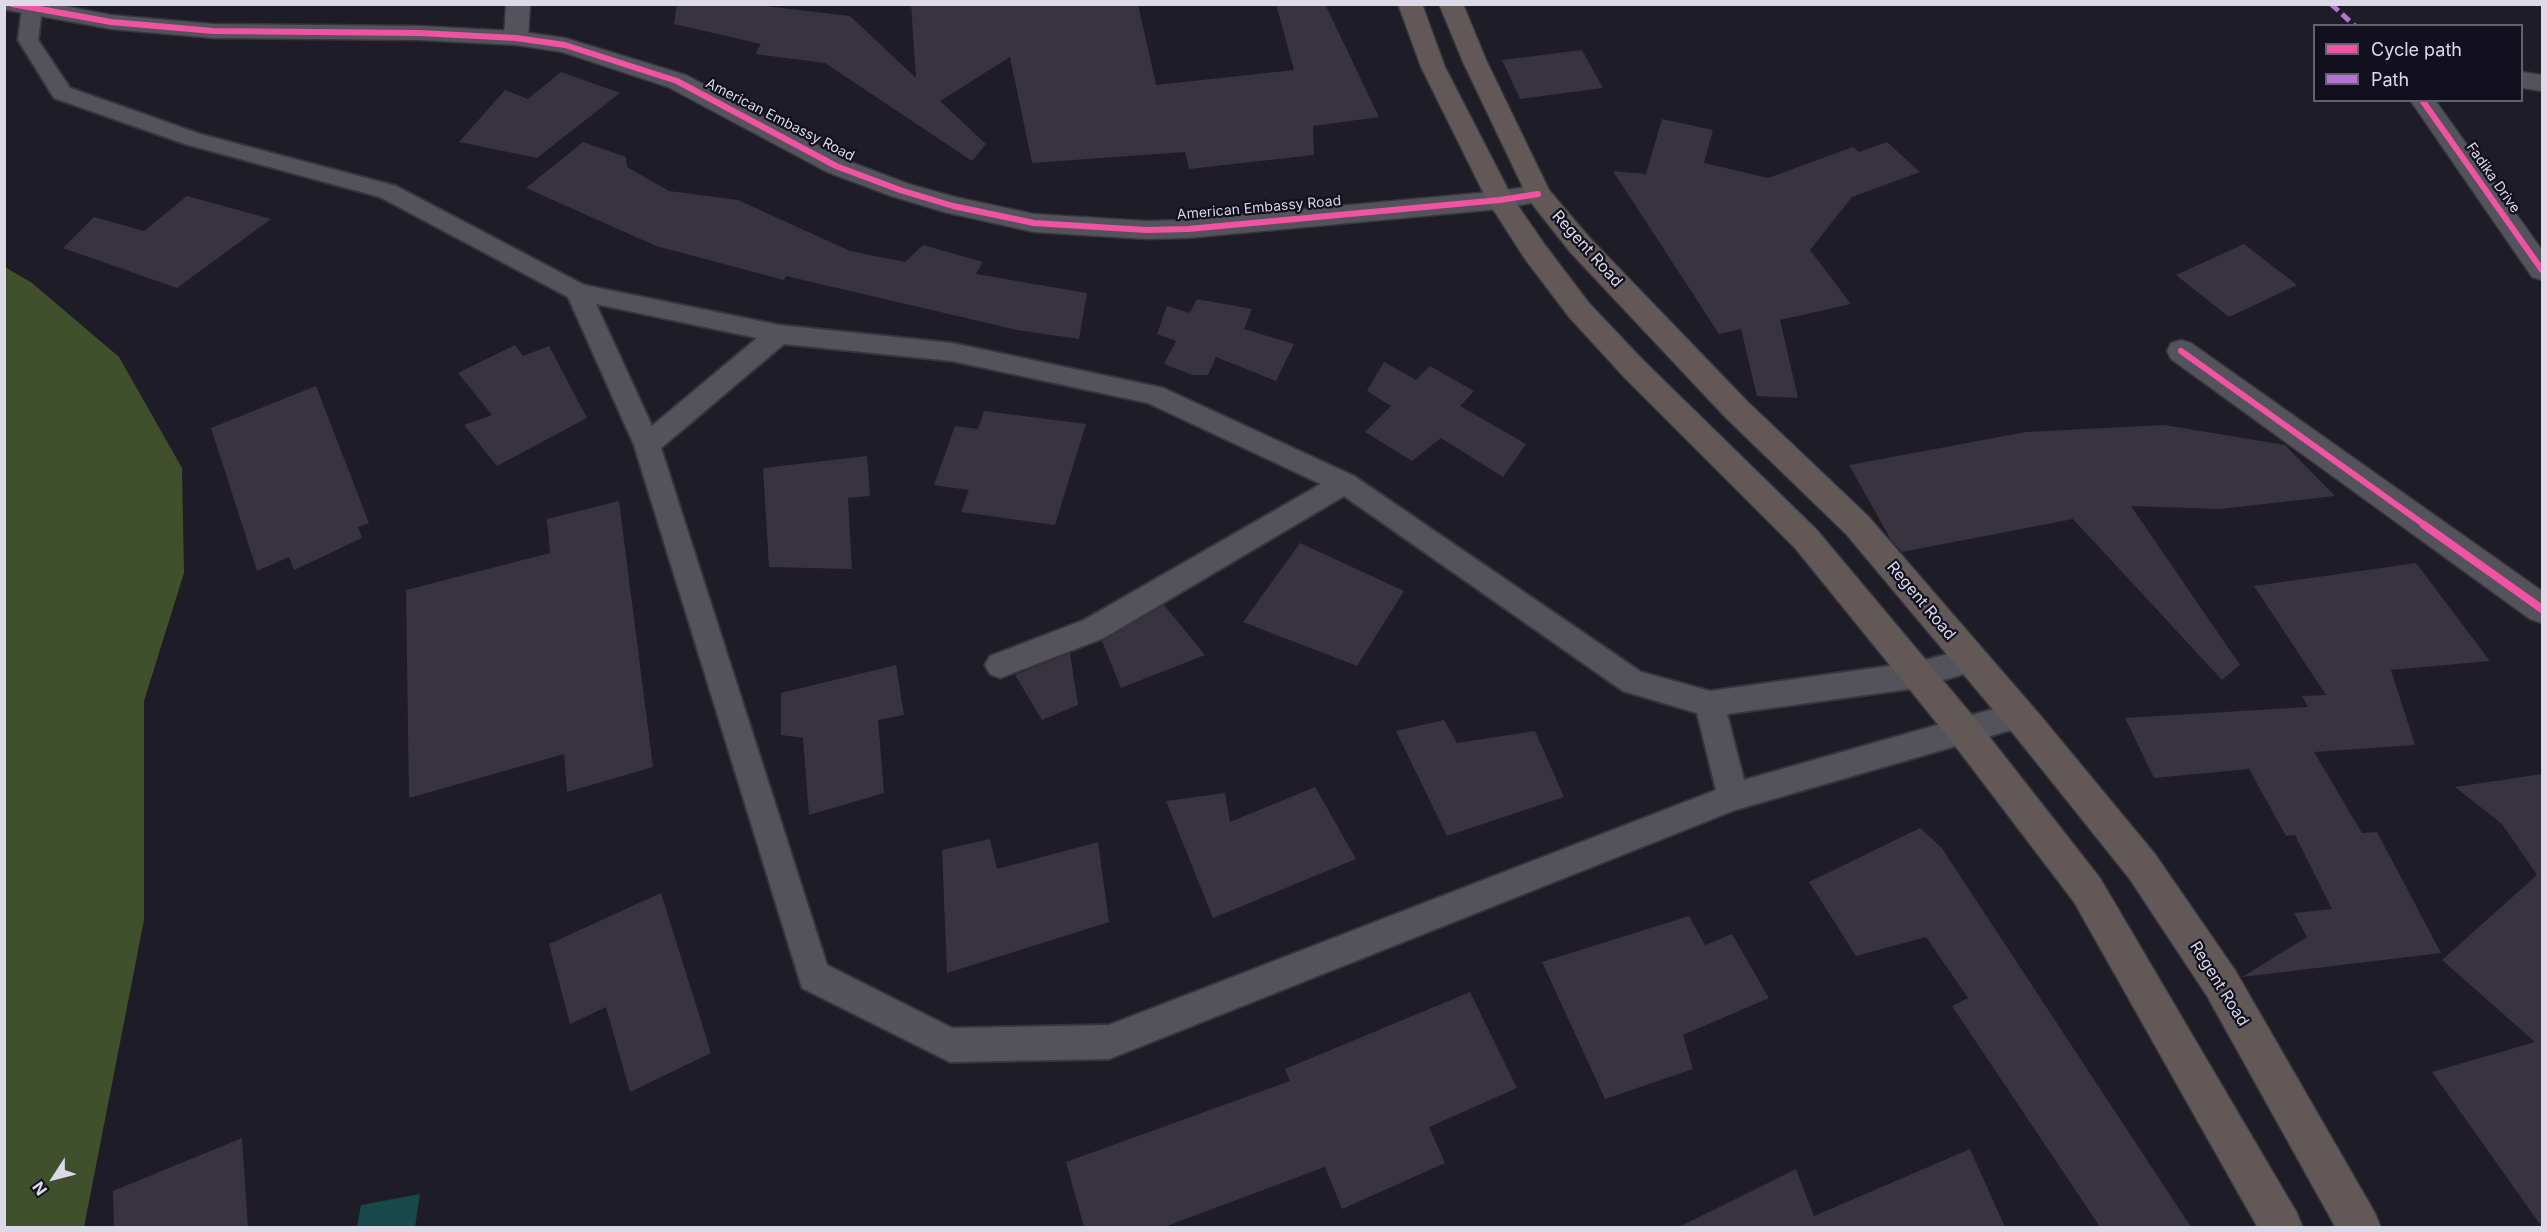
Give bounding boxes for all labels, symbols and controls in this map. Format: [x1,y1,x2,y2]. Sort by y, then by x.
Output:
legend [2313,24,2523,102]
text: Cycle path [2371,39,2462,60]
text: Path [2371,69,2409,90]
street label: American Embassy Road [703,75,857,165]
street label: Fadika Drive [2463,140,2523,216]
street label: American Embassy Road [1176,192,1342,224]
street label: Regent Road [1548,207,1626,291]
street label: Regent Road [1883,558,1959,644]
street label: Regent Road [2185,938,2253,1030]
north arrow [24,1148,84,1208]
text: N [28,1178,51,1199]

